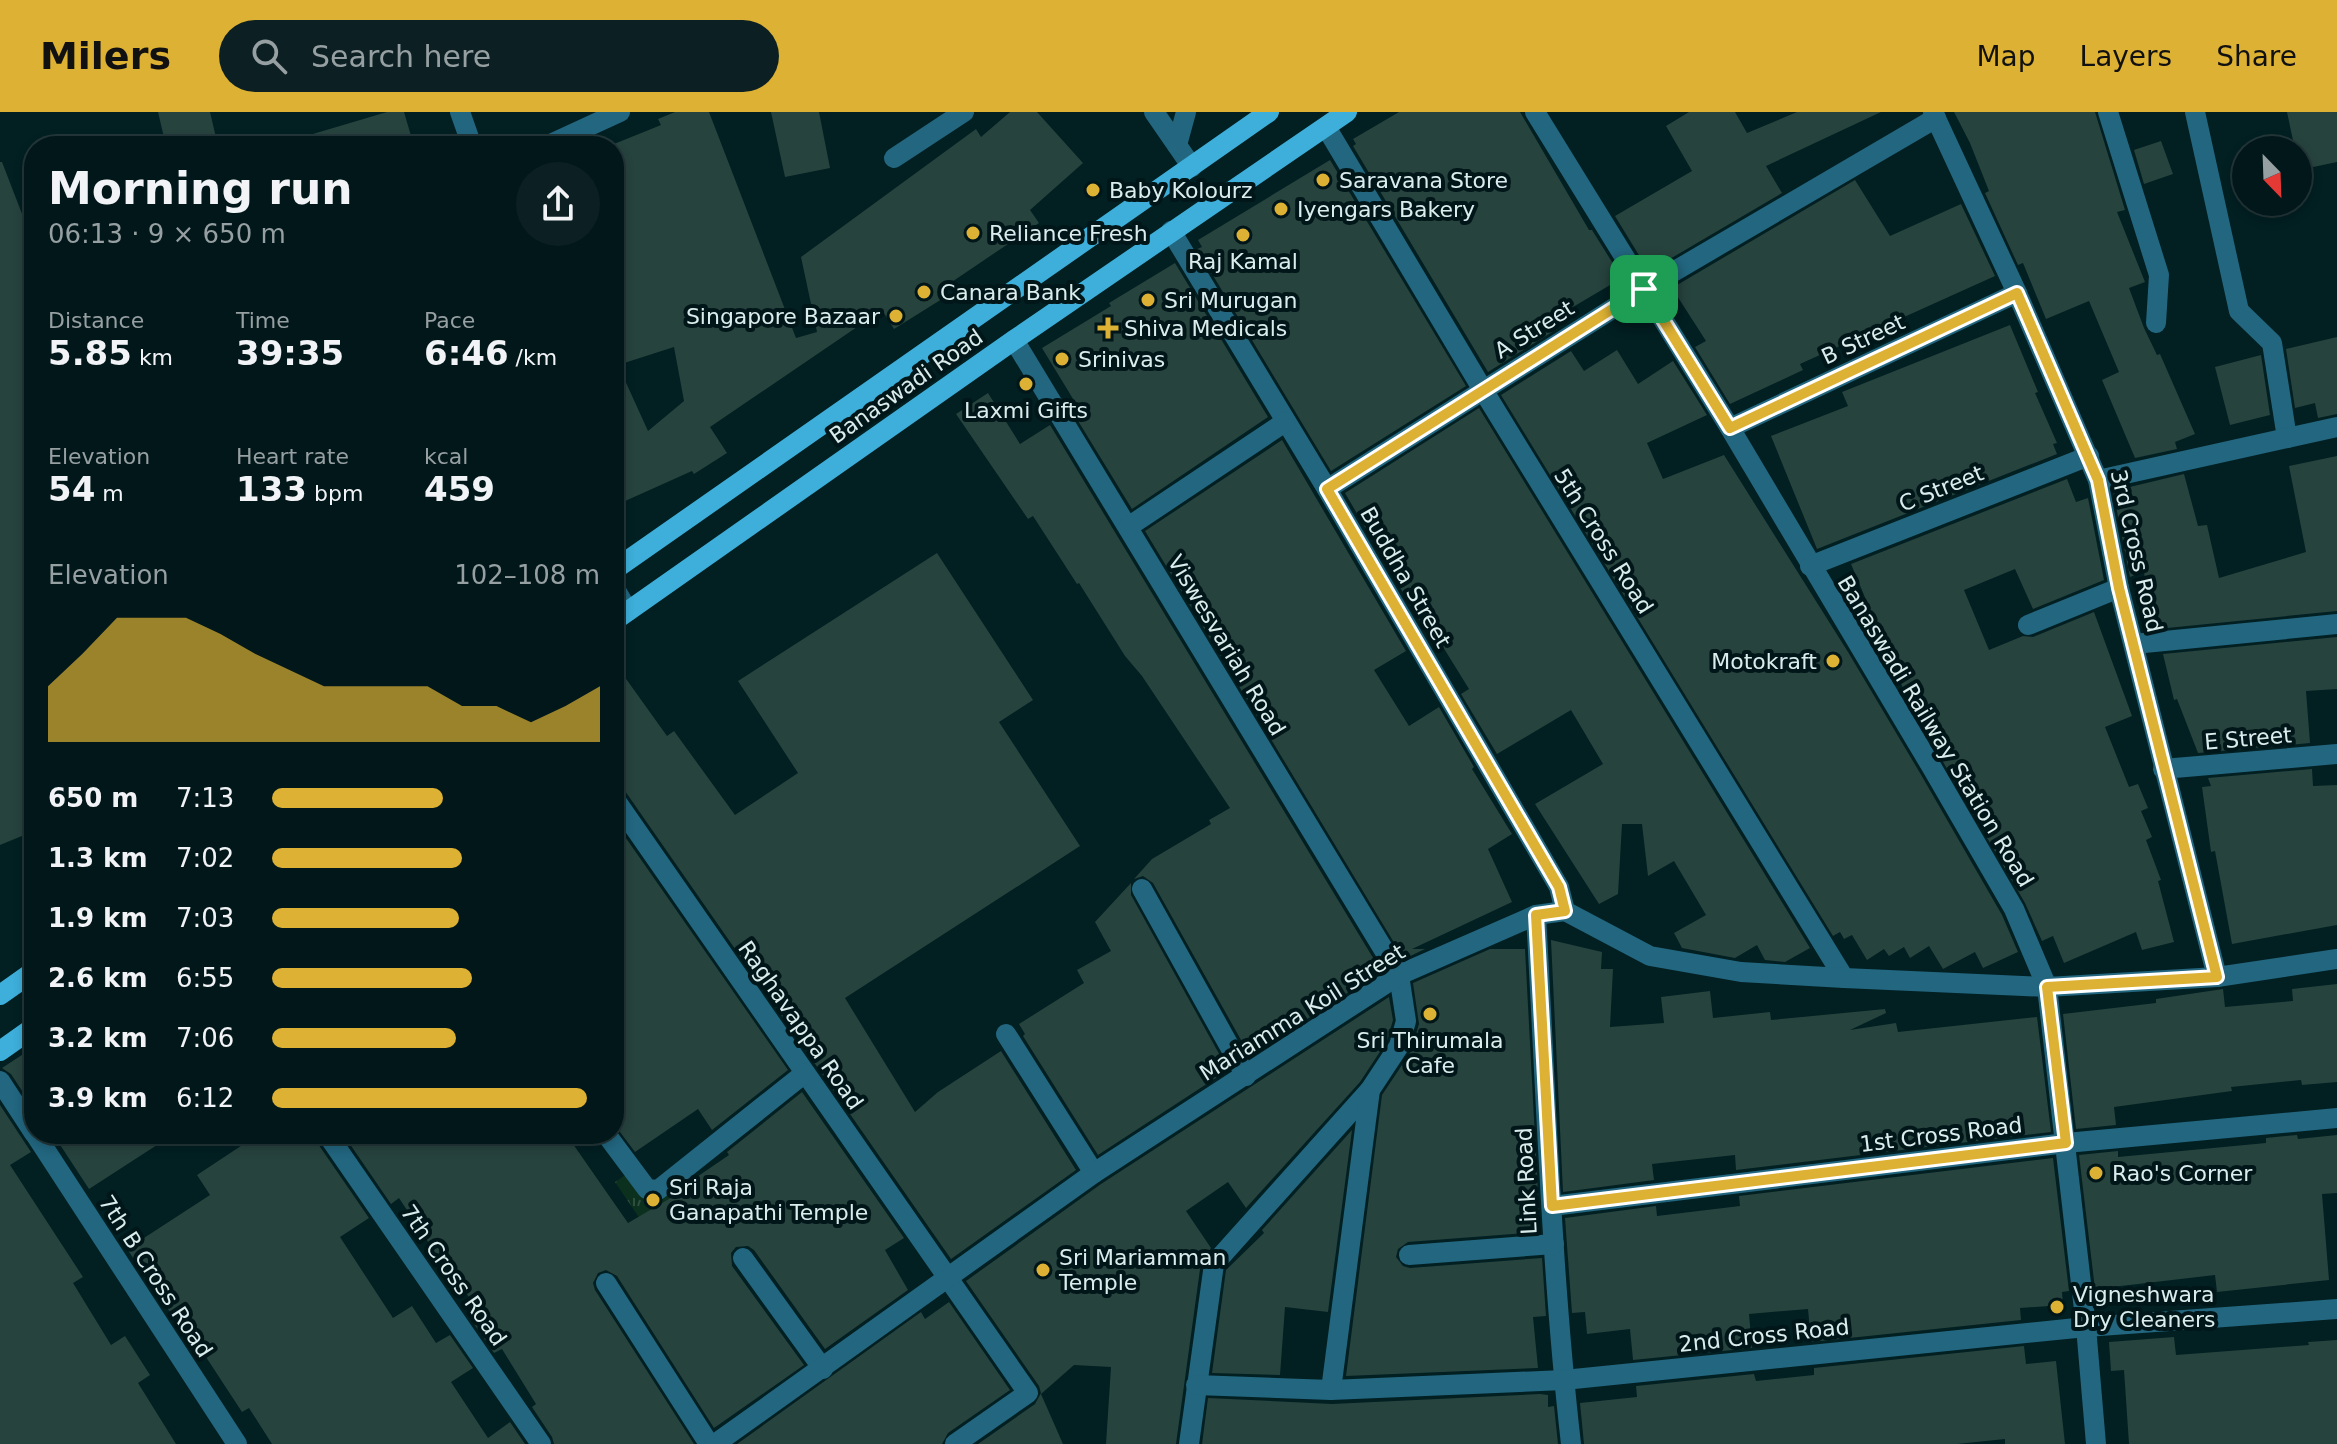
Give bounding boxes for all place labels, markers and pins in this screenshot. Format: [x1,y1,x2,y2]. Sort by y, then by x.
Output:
place label: Saravana Store [1339,168,1508,193]
marker: Saravana Store [1314,171,1332,189]
place label: Baby Kolourz [1109,178,1252,203]
marker: Baby Kolourz [1084,181,1102,199]
place label: Iyengars Bakery [1297,197,1475,222]
marker: Iyengars Bakery [1272,200,1290,218]
place label: Reliance Fresh [989,221,1148,246]
marker: Reliance Fresh [964,224,982,242]
marker: Raj Kamal [1234,226,1252,244]
place label: Raj Kamal [1188,249,1298,274]
pin [1610,255,1678,323]
place label: Canara Bank [940,280,1081,305]
marker: Canara Bank [915,283,933,301]
place label: Sri Murugan [1164,288,1297,313]
marker: Sri Murugan [1139,291,1157,309]
place label: Singapore Bazaar [686,304,881,329]
marker: Singapore Bazaar [887,307,905,325]
place label: Shiva Medicals [1124,316,1287,341]
marker: Shiva Medicals [1099,319,1117,337]
place label: Srinivas [1078,347,1165,372]
marker: Srinivas [1053,350,1071,368]
marker: Laxmi Gifts [1017,375,1035,393]
place label: Laxmi Gifts [964,398,1088,423]
place label: Motokraft [1711,649,1817,674]
marker: Motokraft [1824,652,1842,670]
marker: Sri Thirumala Cafe [1421,1005,1439,1023]
place label: Sri Thirumala Cafe [1356,1028,1504,1078]
place label: Rao's Corner [2112,1161,2253,1186]
marker: Rao's Corner [2087,1164,2105,1182]
place label: Sri Raja Ganapathi Temple [669,1175,868,1225]
marker: Sri Raja Ganapathi Temple [644,1191,662,1209]
place label: Sri Mariamman Temple [1058,1245,1227,1295]
marker: Sri Mariamman Temple [1034,1261,1052,1279]
place label: Vigneshwara Dry Cleaners [2073,1282,2215,1332]
marker: Vigneshwara Dry Cleaners [2048,1298,2066,1316]

